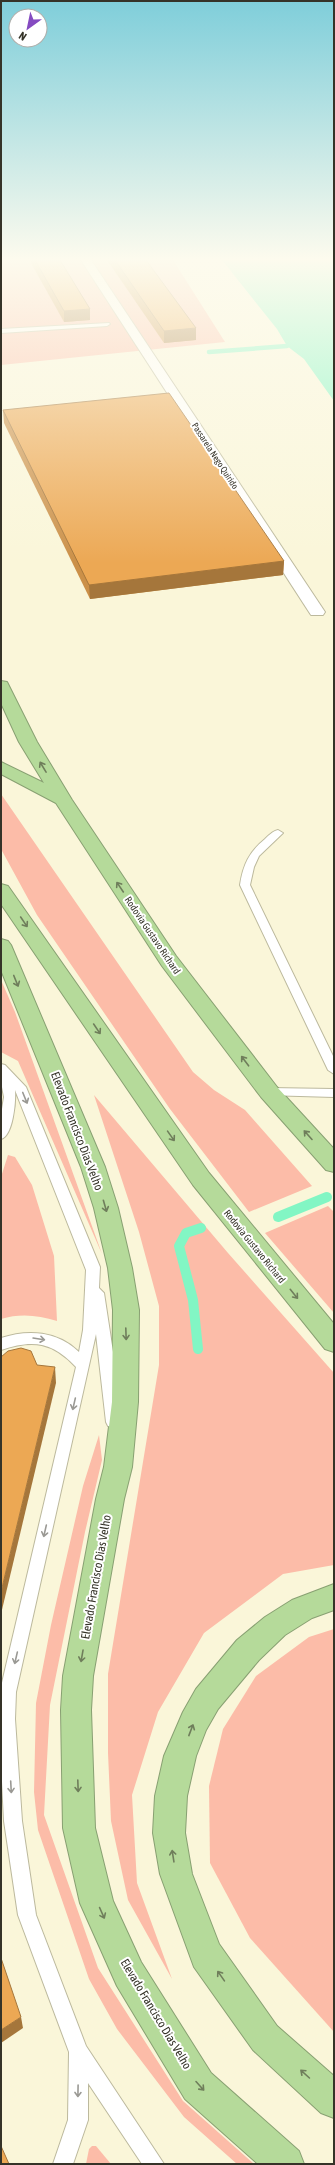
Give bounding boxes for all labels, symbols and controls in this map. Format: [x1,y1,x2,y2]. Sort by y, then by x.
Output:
north arrow [8,8,48,48]
text: N [17,30,29,43]
street label: Passarela Nego Quirido [190,421,240,491]
one-way arrow [38,761,46,773]
one-way arrow [116,882,124,893]
street label: Rodovia Gustavo Richard [123,895,183,976]
one-way arrow [20,916,28,927]
one-way arrow [13,975,20,987]
one-way arrow [93,1024,101,1035]
one-way arrow [241,1055,249,1066]
street label: Elevado Francisco Dias Velho [48,1070,106,1193]
one-way arrow [21,1091,29,1103]
one-way arrow [167,1130,175,1141]
one-way arrow [303,1130,313,1140]
one-way arrow [102,1199,109,1212]
street label: Rodovia Gustavo Richard [222,1208,288,1285]
one-way arrow [289,1289,298,1300]
one-way arrow [123,1327,130,1340]
one-way arrow [32,1335,45,1343]
one-way arrow [69,1397,77,1410]
street label: Elevado Francisco Dias Velho [78,1513,114,1640]
one-way arrow [41,1524,49,1537]
one-way arrow [77,1649,85,1662]
one-way arrow [12,1651,20,1664]
one-way arrow [187,1724,195,1736]
one-way arrow [74,1779,82,1792]
one-way arrow [7,1780,15,1793]
one-way arrow [169,1850,177,1863]
one-way arrow [99,1906,106,1918]
street label: Elevado Francisco Dias Velho [118,1956,195,2072]
one-way arrow [217,1971,225,1982]
one-way arrow [300,2069,310,2079]
one-way arrow [195,2081,205,2091]
one-way arrow [74,2084,82,2097]

